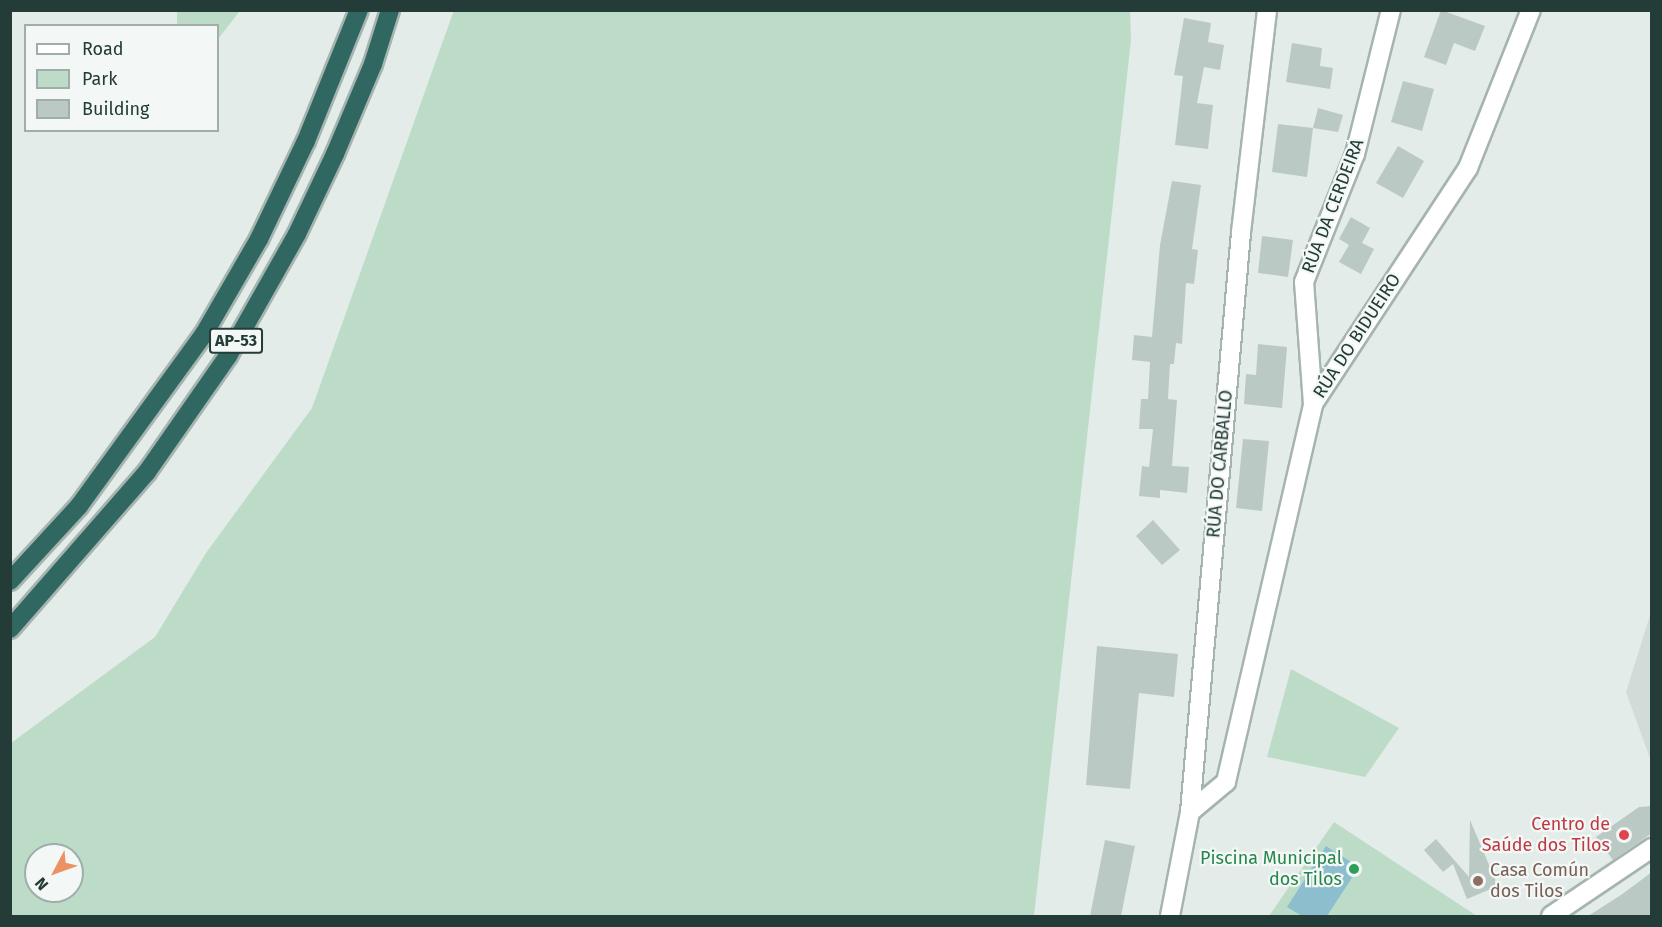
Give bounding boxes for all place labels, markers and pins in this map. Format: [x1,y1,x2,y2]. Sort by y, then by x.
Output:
place label: Centro de Saúde dos Tilos [1482,814,1610,856]
marker: Centro de Saúde dos Tilos [1615,826,1633,844]
place label: Piscina Municipal dos Tilos [1200,848,1342,890]
place label: Casa Común dos Tilos [1490,860,1589,902]
marker: Piscina Municipal dos Tilos [1347,862,1361,876]
marker: Casa Común dos Tilos [1471,874,1485,888]

